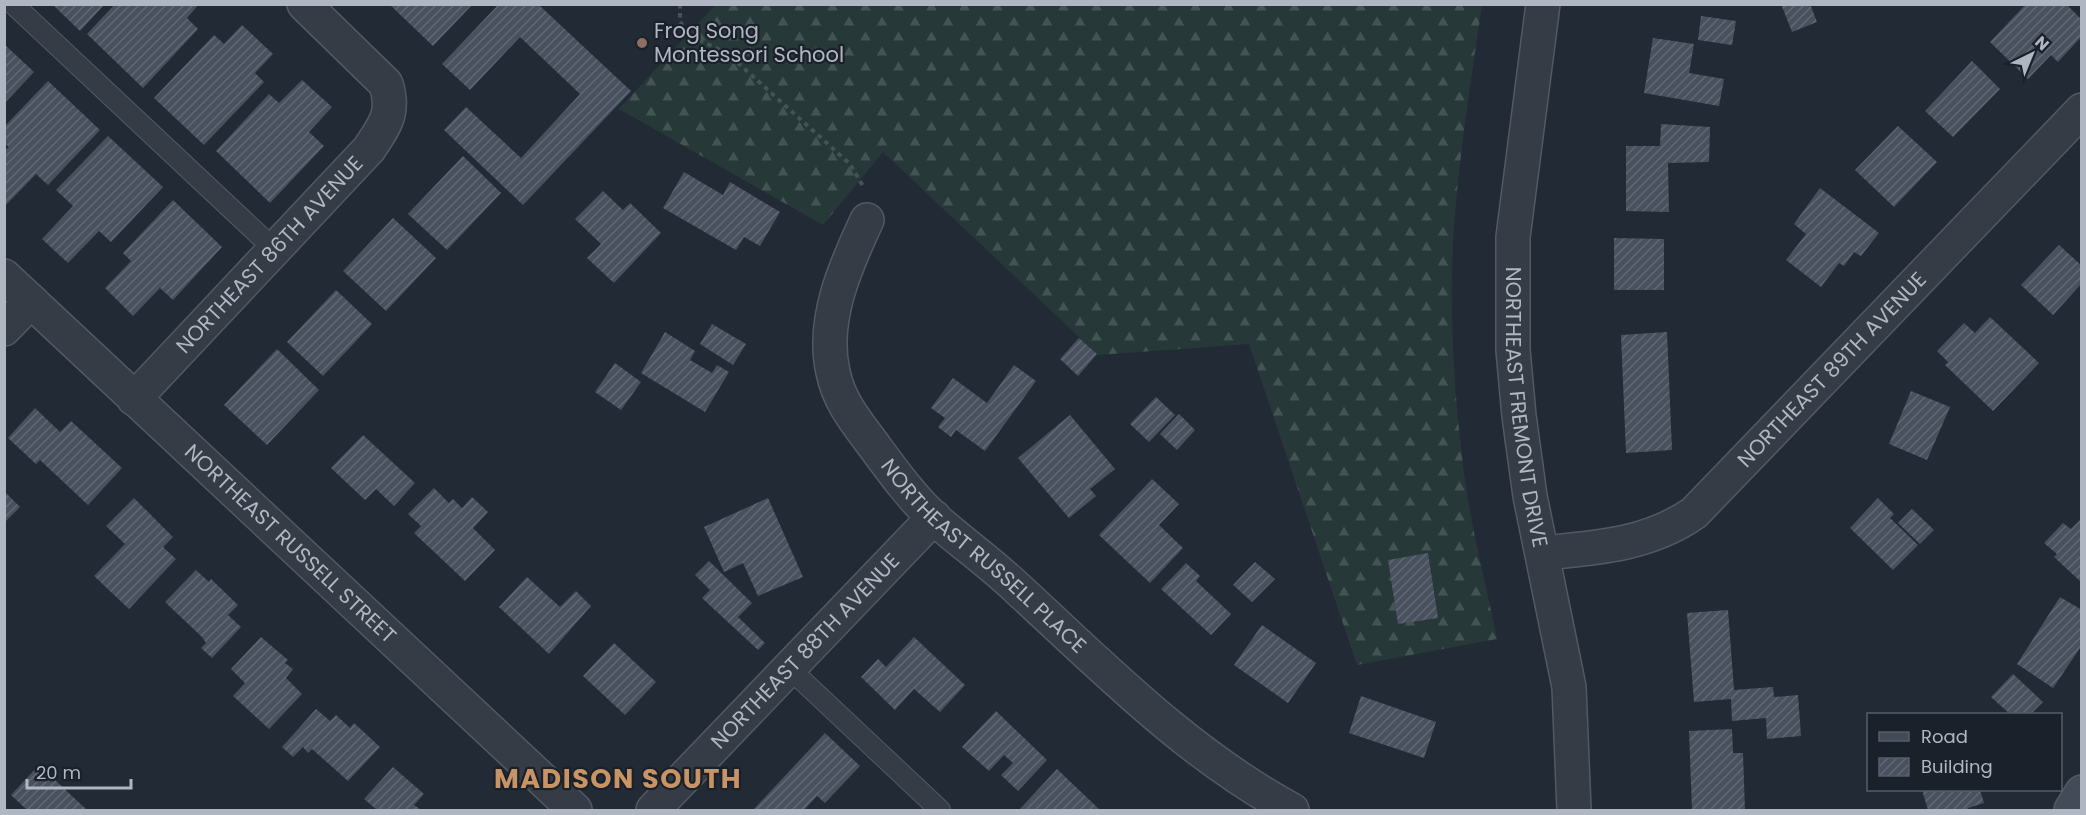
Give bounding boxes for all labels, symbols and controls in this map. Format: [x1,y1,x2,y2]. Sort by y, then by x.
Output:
place label: Frog Song Montessori School [654,16,844,69]
north arrow [2002,24,2062,84]
text: N [2030,31,2054,56]
marker: Frog Song Montessori School [635,36,649,50]
street label: NORTHEAST 86TH AVENUE [169,149,369,359]
street label: NORTHEAST 89TH AVENUE [1731,265,1933,474]
street label: NORTHEAST FREMONT DRIVE [1499,267,1555,550]
street label: NORTHEAST RUSSELL STREET [179,437,403,650]
street label: NORTHEAST RUSSELL PLACE [874,452,1093,660]
street label: NORTHEAST 88TH AVENUE [704,547,906,755]
legend [1867,713,2062,791]
text: Road [1921,724,1968,749]
scale bar [27,752,130,790]
text: Building [1921,754,1993,779]
text: 20 m [36,760,81,785]
district label: MADISON SOUTH [494,760,742,797]

